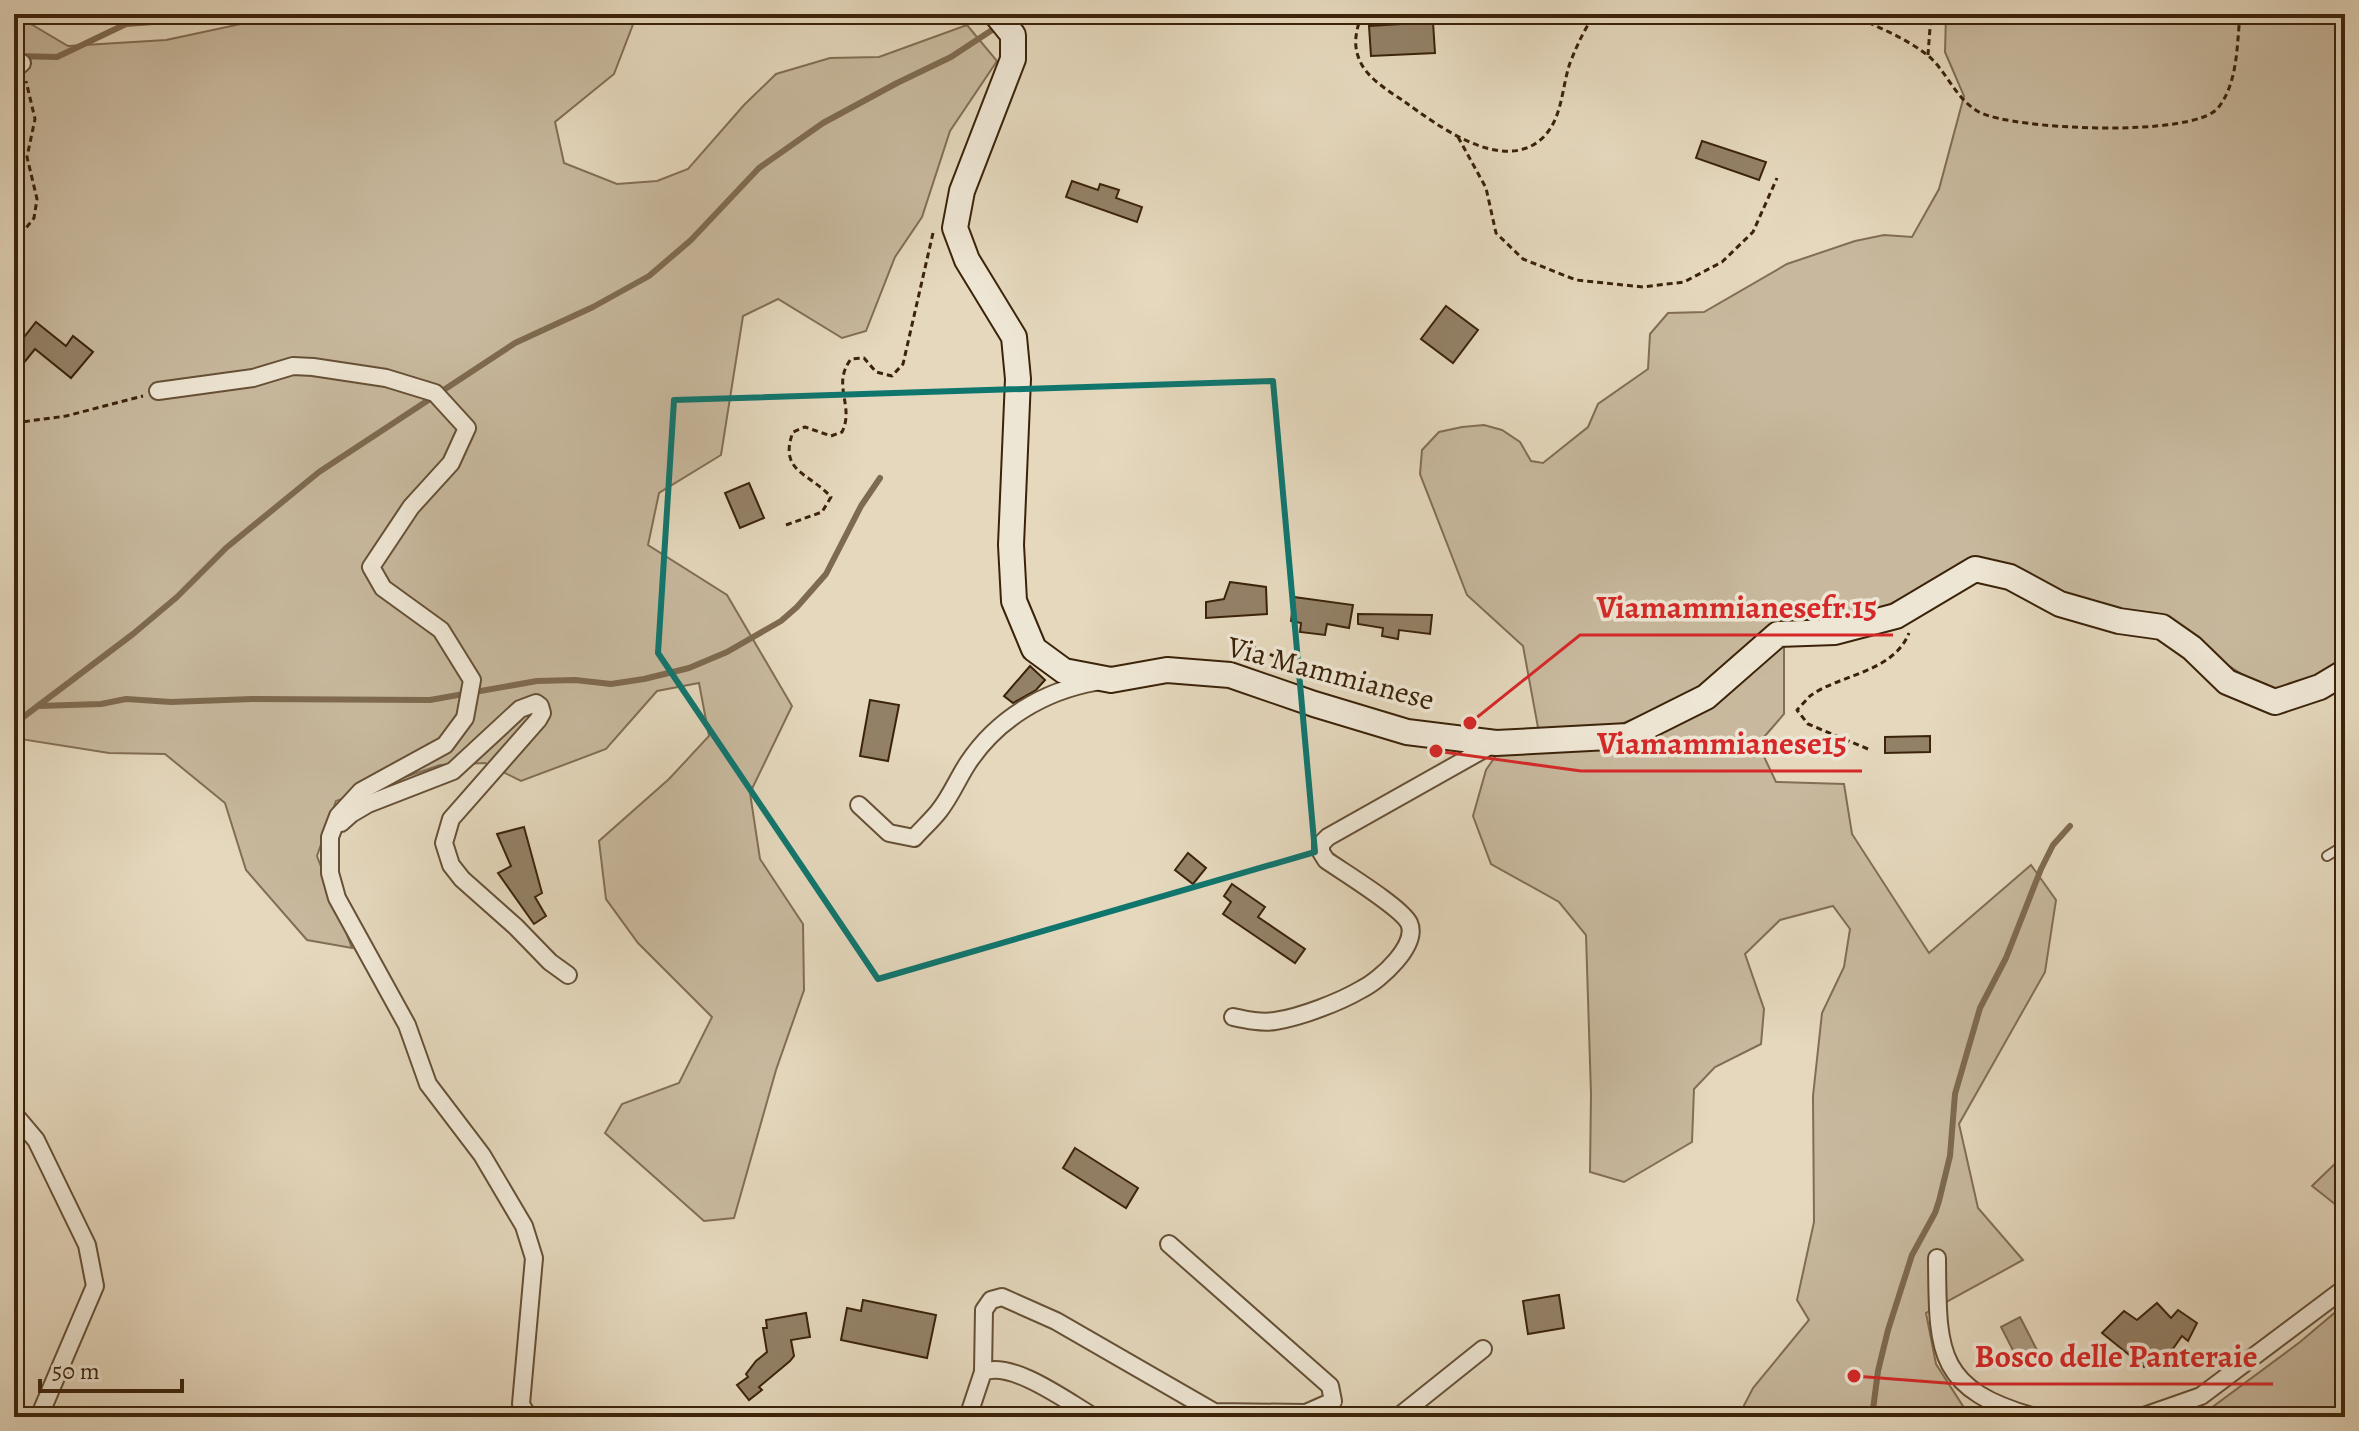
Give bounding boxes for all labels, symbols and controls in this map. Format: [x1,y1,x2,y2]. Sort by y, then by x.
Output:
callout: Viamammianesefr.15 [1580,579,1893,635]
text: Viamammianesefr.15 [1596,585,1877,629]
street label: Via Mammianese [1222,626,1439,720]
callout: Viamammianese15 [1581,715,1862,771]
text: Viamammianese15 [1596,721,1847,765]
callout: Bosco delle Panteraie [1958,1328,2273,1384]
text: Bosco delle Panteraie [1975,1334,2257,1378]
scale bar [40,1343,182,1393]
text: 50 m [52,1355,100,1387]

